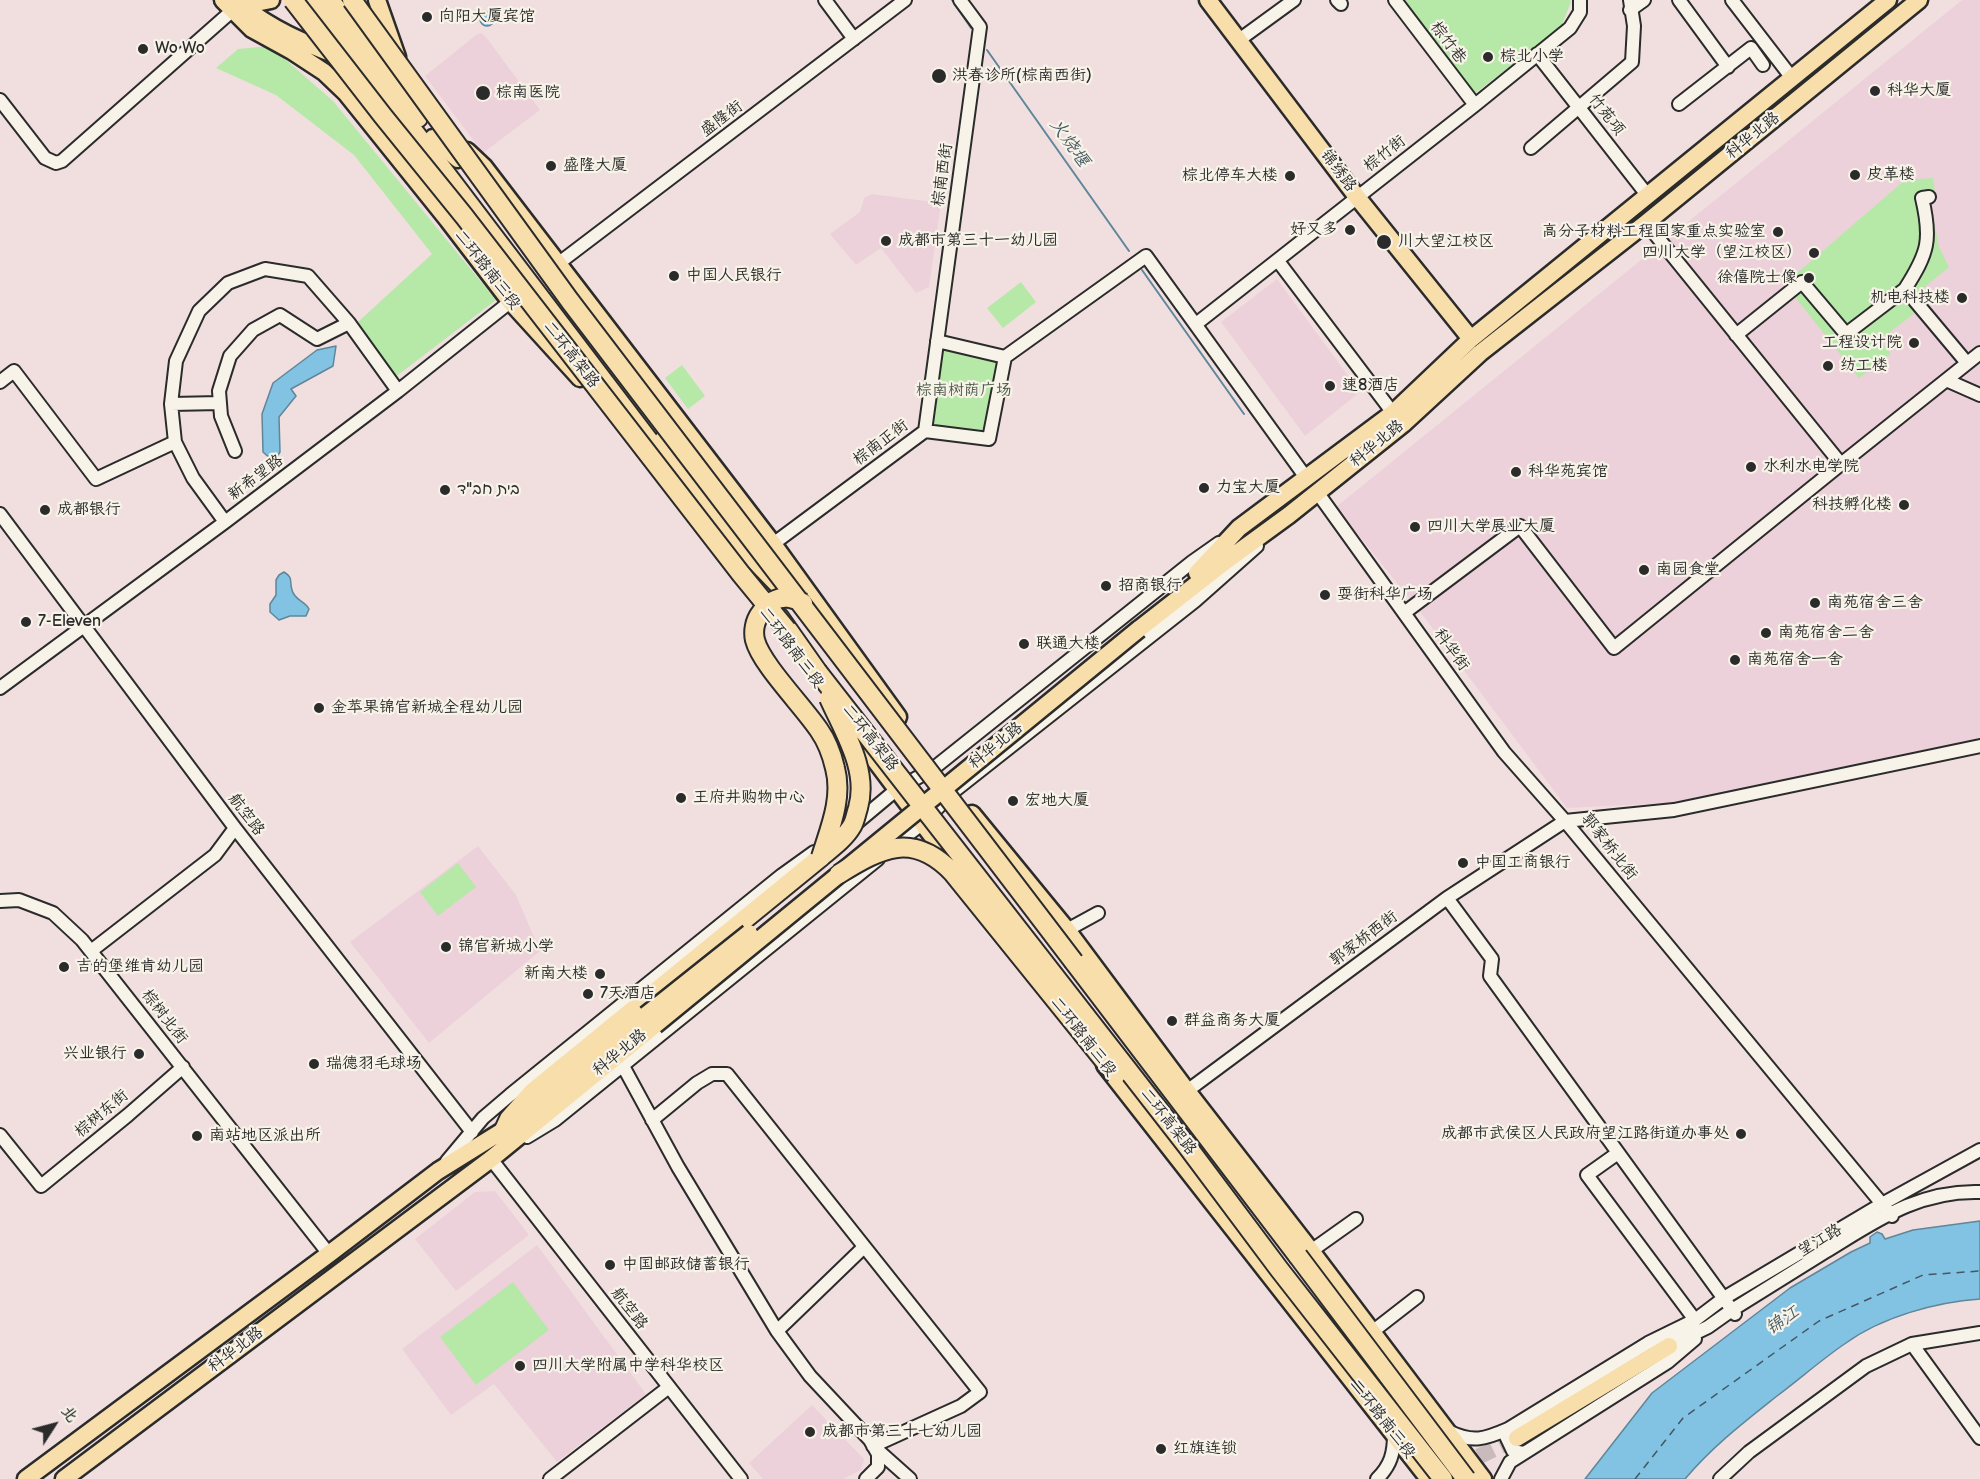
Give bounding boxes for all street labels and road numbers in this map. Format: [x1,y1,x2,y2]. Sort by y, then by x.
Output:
street label: 棕竹巷 [1426,18,1470,68]
street label: 竹苑项 [1584,90,1628,140]
street label: 盛隆街 [697,97,747,141]
street label: 科华北路 [1722,108,1784,164]
street label: 棕竹街 [1360,132,1410,176]
street label: 棕南西街 [929,142,957,208]
street label: 锦绣路 [1316,146,1360,196]
street label: 二环路南三段 [450,226,524,314]
street label: 二环高架路 [539,318,603,392]
street label: 棕南正街 [850,416,912,470]
street label: 科华北路 [1346,416,1408,472]
street label: 新希望路 [225,451,287,505]
street label: 二环路南三段 [754,604,828,692]
street label: 科华街 [1429,625,1473,675]
street label: 二环高架路 [838,701,902,775]
street label: 科华北路 [965,718,1027,774]
street label: 航空路 [224,790,268,840]
street label: 郭家桥北街 [1577,810,1641,884]
street label: 郭家桥西街 [1326,907,1402,971]
street label: 棕树北街 [137,986,191,1048]
street label: 二环路南三段 [1046,993,1120,1081]
street label: 科华北路 [589,1025,651,1081]
street label: 二环高架路 [1136,1085,1200,1159]
street label: 棕树东街 [71,1086,133,1142]
street label: 望江路 [1794,1220,1846,1262]
street label: 航空路 [607,1284,651,1334]
street label: 科华北路 [205,1323,267,1377]
street label: 二环路南三段 [1345,1375,1419,1463]

